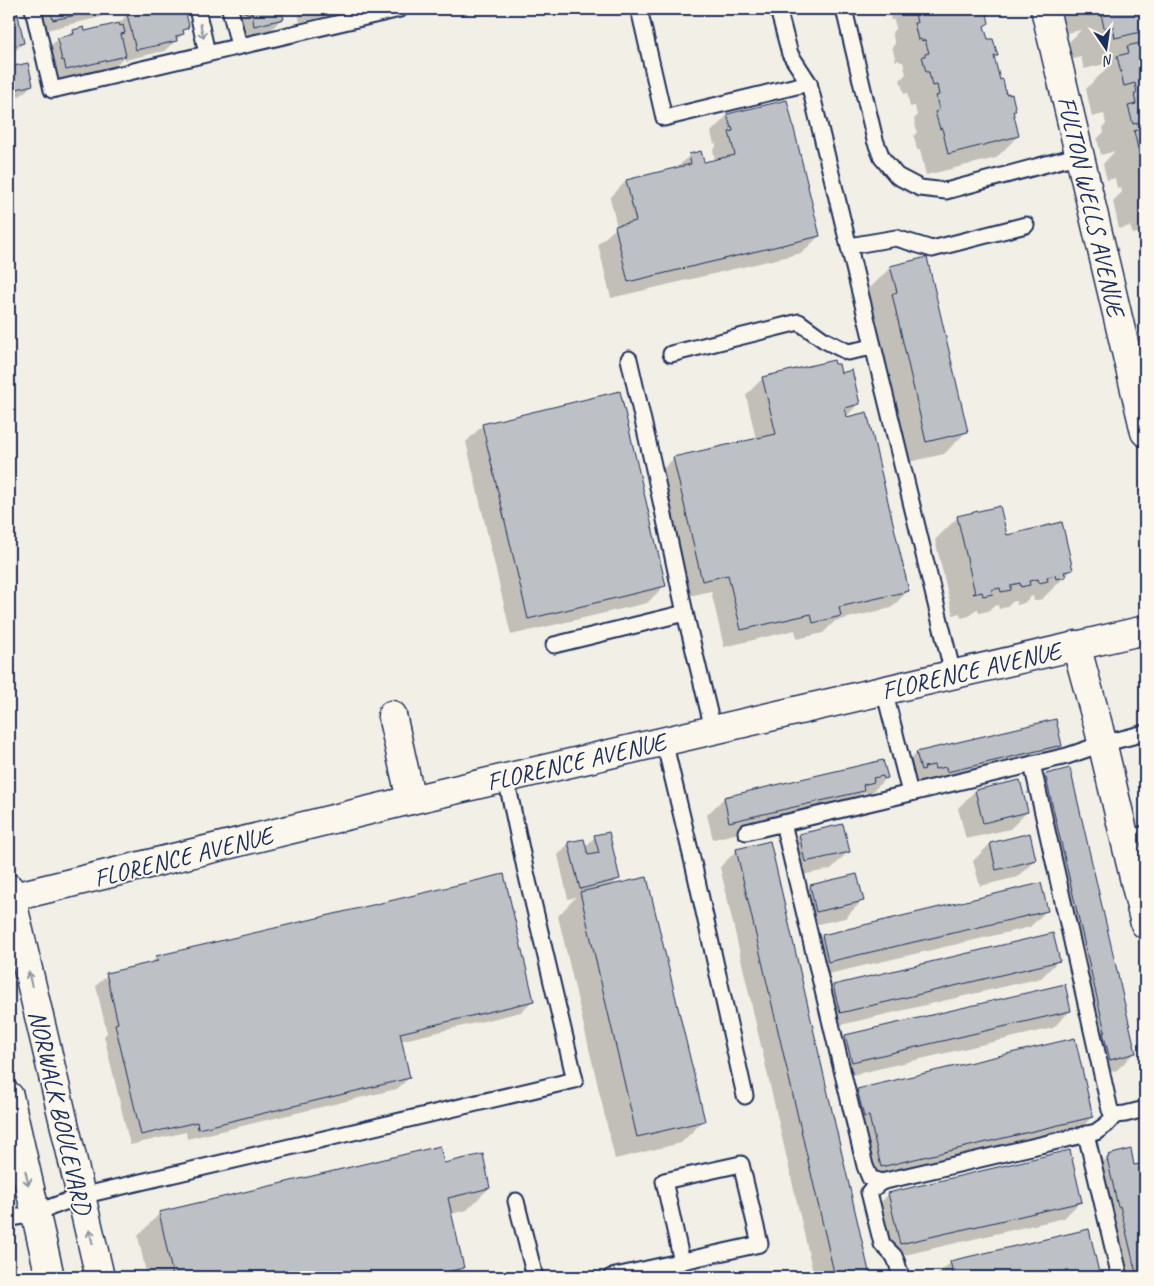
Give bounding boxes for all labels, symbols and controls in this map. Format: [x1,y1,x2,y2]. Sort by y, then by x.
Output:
north arrow [1082,22,1132,72]
one-way arrow [198,23,207,39]
text: N [1100,51,1115,70]
street label: FULTON WELLS AVENUE [1050,93,1133,322]
street label: FLORENCE AVENUE [879,634,1066,707]
street label: FLORENCE AVENUE [484,725,671,798]
street label: FLORENCE AVENUE [91,819,278,895]
one-way arrow [25,971,34,987]
street label: NORWALK BOULEVARD [21,1007,100,1220]
one-way arrow [23,1169,32,1185]
one-way arrow [86,1229,95,1245]

